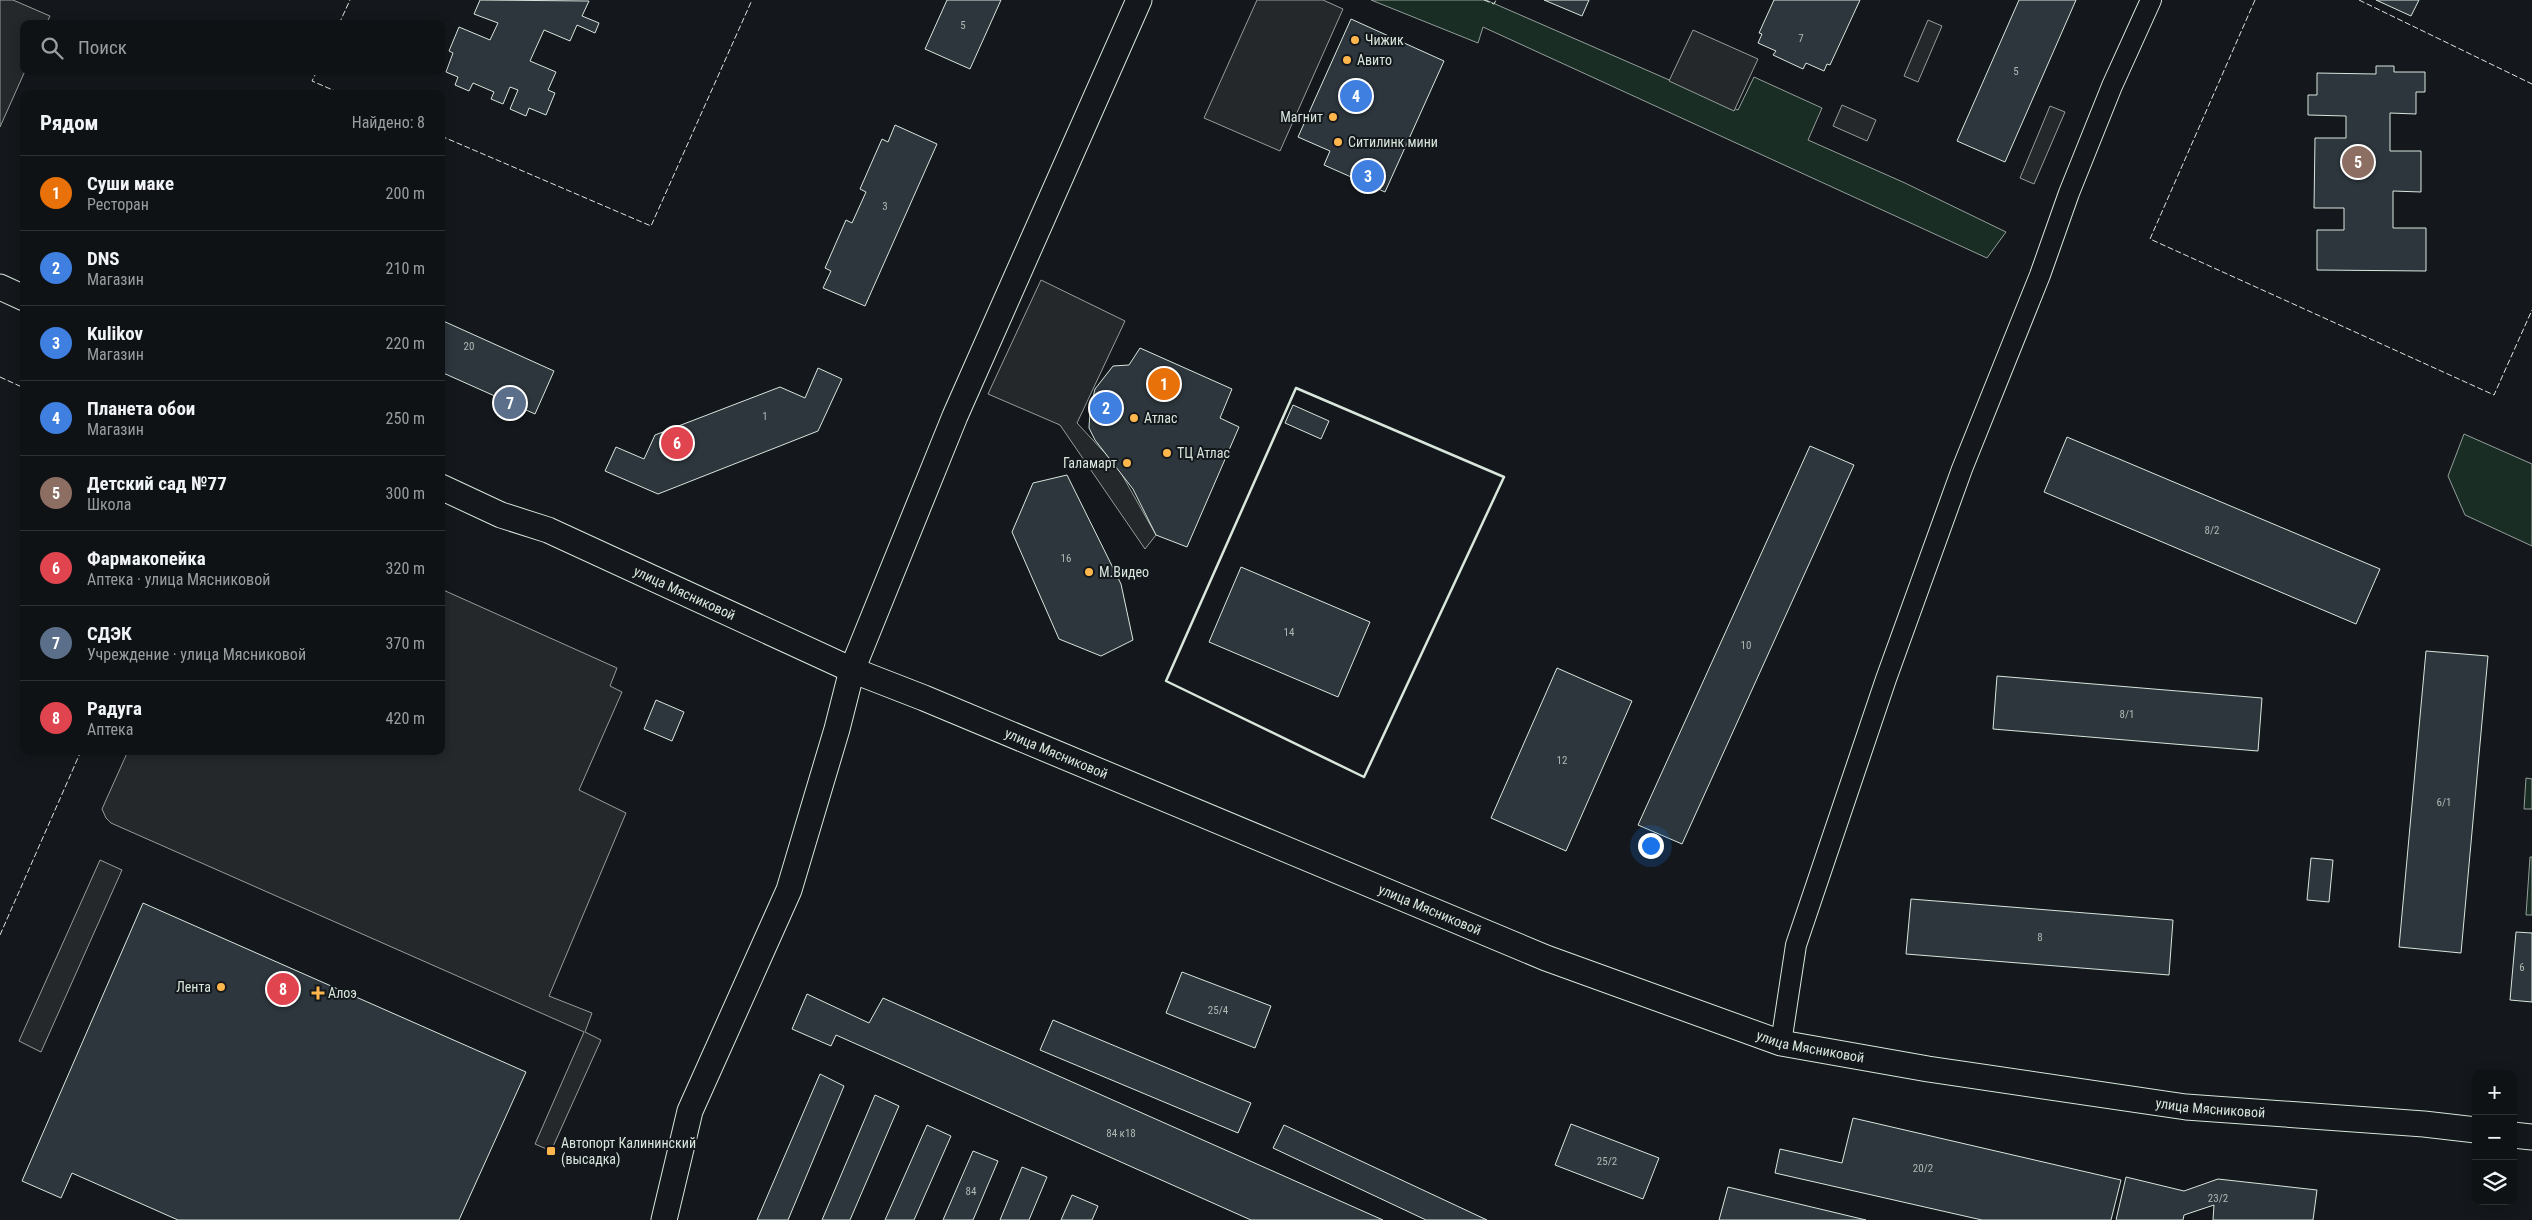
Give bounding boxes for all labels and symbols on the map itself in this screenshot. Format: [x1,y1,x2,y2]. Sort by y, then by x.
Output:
house number: 5 [960,19,966,32]
place label: Чижик [1365,32,1404,48]
house number: 7 [1798,32,1804,45]
marker: Чижик [1349,34,1361,46]
place label: Авито [1357,52,1392,68]
marker: Авито [1341,54,1353,66]
house number: 5 [2013,65,2019,78]
pin: 4 [1340,77,1372,115]
place label: Магнит [1280,109,1323,125]
marker: Магнит [1327,111,1339,123]
place label: Ситилинк мини [1348,134,1438,150]
marker: Ситилинк мини [1332,136,1344,148]
pin: 5 [2342,143,2374,181]
pin: 3 [1352,157,1384,195]
house number: 3 [882,200,888,213]
house number: 20 [464,340,474,353]
pin: 1 [1148,365,1180,403]
pin: 7 [494,384,526,422]
pin: 2 [1090,389,1122,427]
house number: 1 [762,410,768,423]
place label: Атлас [1144,410,1177,426]
marker: Атлас [1128,412,1140,424]
pin: 6 [661,424,693,462]
place label: ТЦ Атлас [1177,445,1230,461]
marker: ТЦ Атлас [1161,447,1173,459]
place label: Галамарт [1063,455,1117,471]
marker: Галамарт [1121,457,1133,469]
house number: 8/2 [2205,524,2219,537]
house number: 16 [1061,552,1071,565]
street label: улица Мясниковой [631,563,738,623]
place label: М.Видео [1099,564,1149,580]
marker: М.Видео [1083,566,1095,578]
house number: 14 [1284,626,1295,639]
house number: 10 [1741,639,1751,652]
house number: 8/1 [2120,708,2134,721]
street label: улица Мясниковой [1003,725,1110,782]
house number: 12 [1557,754,1567,767]
house number: 6/1 [2437,796,2451,809]
your location [1638,833,1664,859]
street label: улица Мясниковой [1376,881,1484,938]
house number: 8 [2037,931,2043,944]
house number: 6 [2519,961,2525,974]
pin: 8 [267,970,299,1008]
place label: Лента [176,979,211,995]
marker: Лента [215,981,227,993]
place label: Алоэ [328,985,357,1001]
marker: Алоэ [312,987,324,999]
house number: 25/4 [1208,1004,1229,1017]
street label: улица Мясниковой [1754,1027,1866,1066]
street label: улица Мясниковой [2155,1095,2266,1121]
house number: 84 к18 [1106,1127,1136,1140]
place label: Автопорт Калининский (высадка) [561,1135,696,1168]
marker: Автопорт Калининский (высадка) [545,1145,557,1157]
house number: 25/2 [1597,1155,1617,1168]
house number: 20/2 [1913,1162,1933,1175]
house number: 84 [966,1185,977,1198]
house number: 23/2 [2208,1192,2228,1205]

